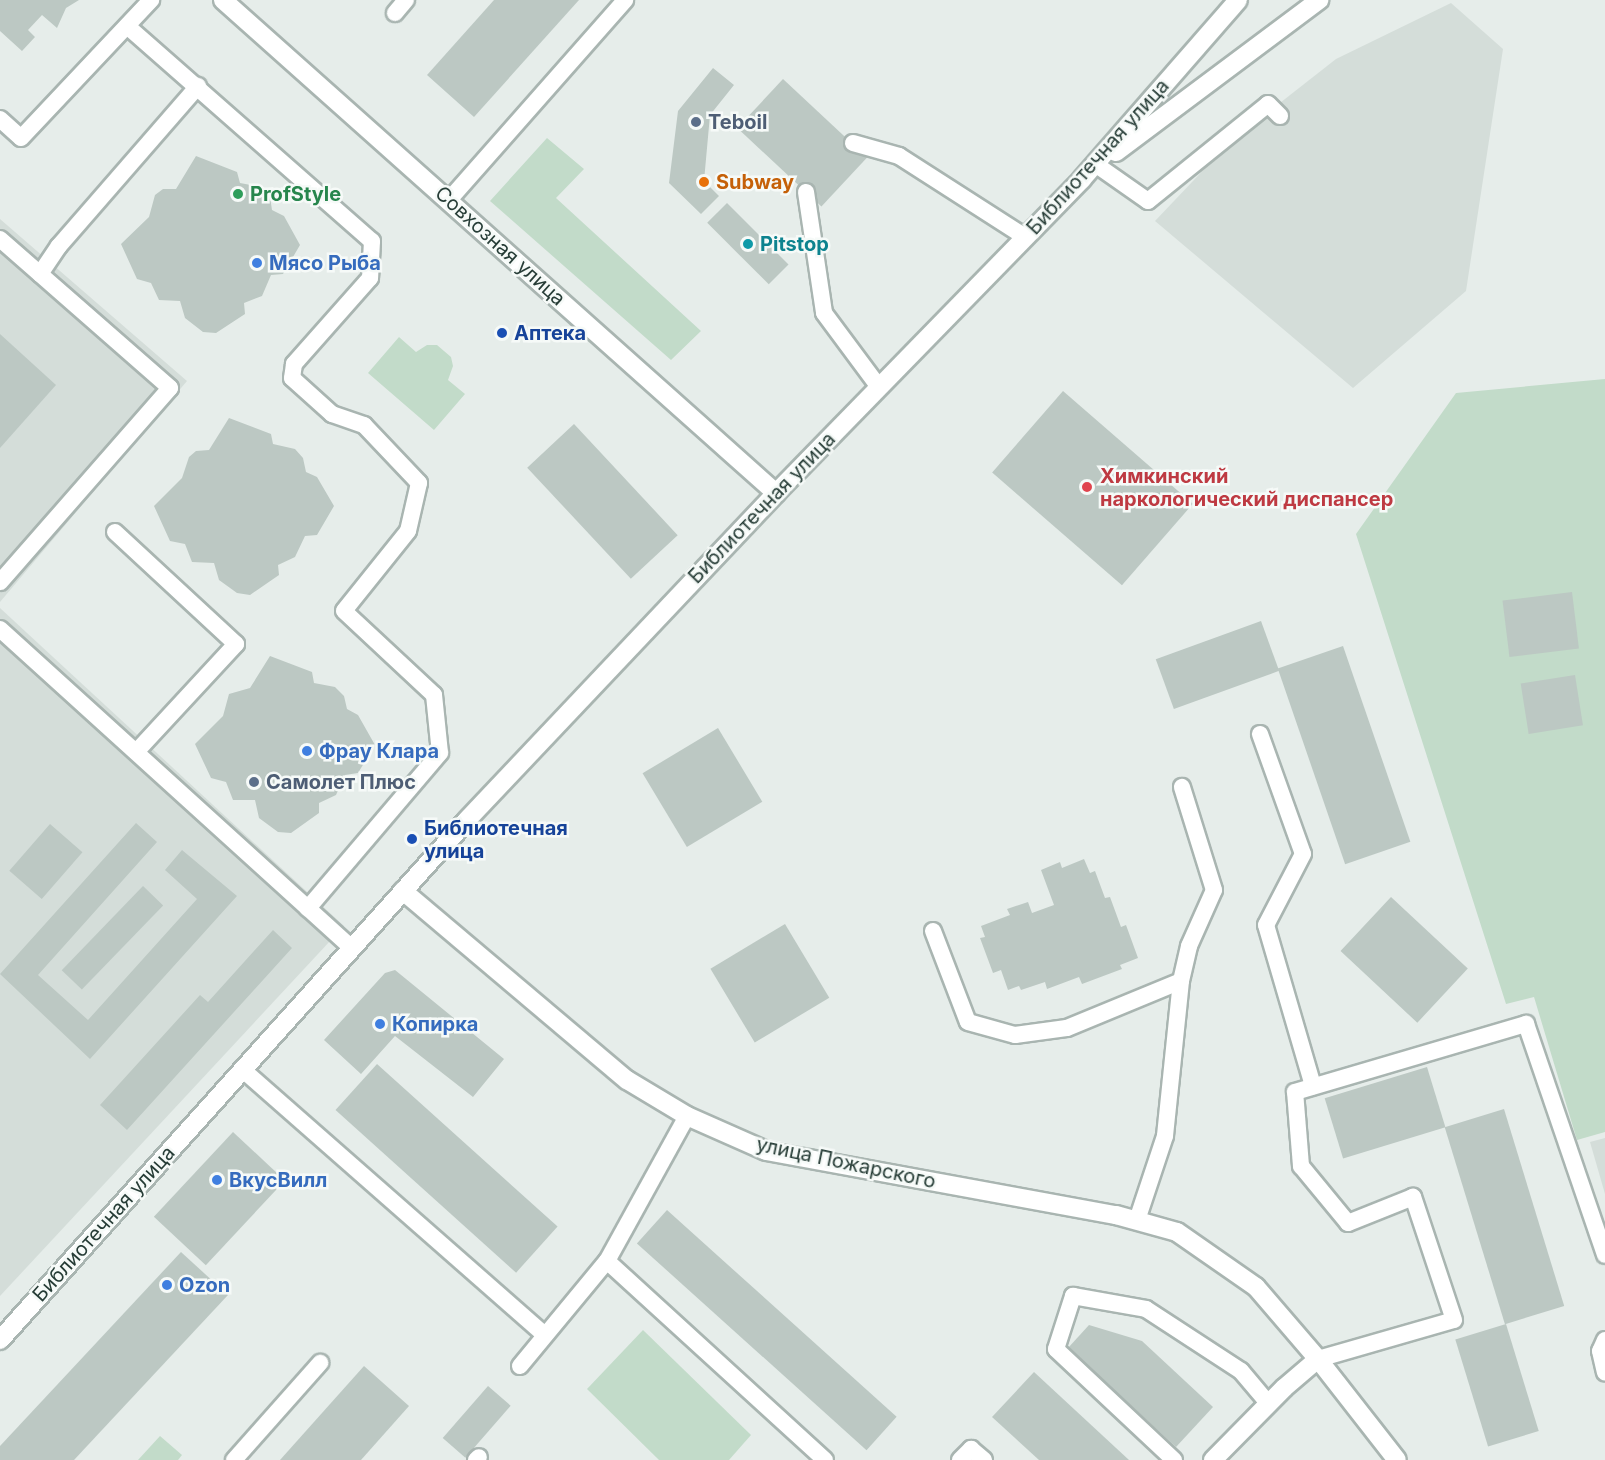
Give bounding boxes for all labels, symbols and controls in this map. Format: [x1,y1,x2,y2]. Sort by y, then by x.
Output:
street label: Библиотечная улица [1022,74,1174,240]
place label: Teboil [708,110,767,134]
marker: Teboil [689,115,703,129]
place label: Subway [716,170,794,194]
marker: Subway [697,175,711,189]
street label: Совхозная улица [430,181,570,311]
place label: ProfStyle [250,182,341,206]
marker: ProfStyle [231,187,245,201]
place label: Pitstop [760,232,829,256]
marker: Pitstop [741,237,755,251]
place label: Мясо Рыба [269,251,381,275]
marker: Мясо Рыба [250,256,264,270]
place label: Аптека [514,321,586,345]
marker: Аптека [495,326,509,340]
street label: Библиотечная улица [684,427,840,589]
place label: Химкинский наркологический диспансер [1100,464,1393,511]
marker: Химкинский наркологический диспансер [1078,478,1096,496]
place label: Фрау Клара [319,739,439,763]
marker: Фрау Клара [300,744,314,758]
place label: Самолет Плюс [266,770,416,794]
marker: Самолет Плюс [247,775,261,789]
place label: Библиотечная улица [424,816,568,863]
marker: Библиотечная улица [405,832,419,846]
place label: Копирка [392,1012,478,1036]
marker: Копирка [373,1017,387,1031]
street label: улица Пожарского [754,1132,938,1194]
street label: Библиотечная улица [28,1141,180,1307]
place label: ВкусВилл [229,1168,327,1192]
marker: ВкусВилл [210,1173,224,1187]
place label: Ozon [179,1273,230,1297]
marker: Ozon [160,1278,174,1292]

